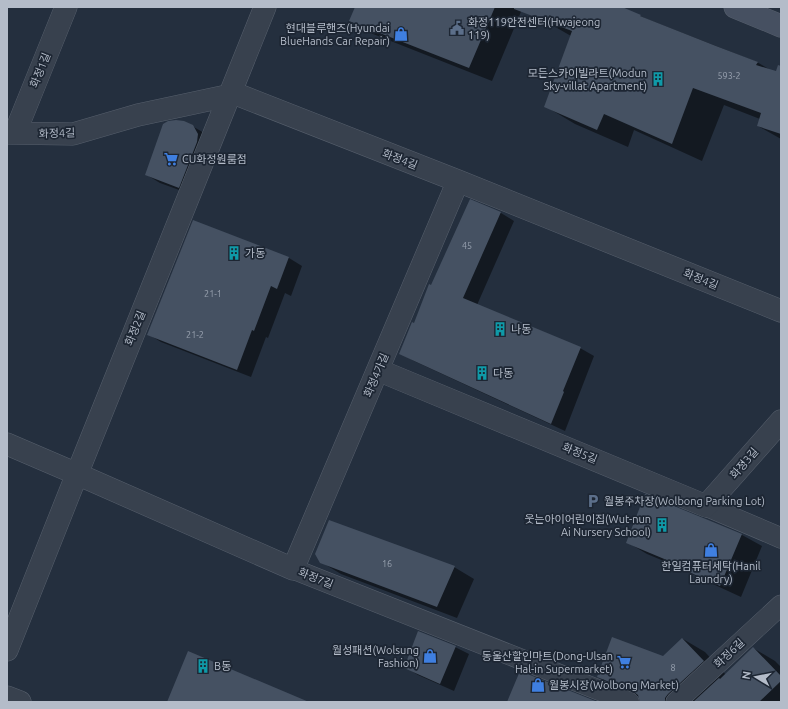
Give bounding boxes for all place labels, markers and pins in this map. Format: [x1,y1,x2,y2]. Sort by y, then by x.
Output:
place label: 화정119안전센터(Hwajeong 119) [468,16,600,42]
public building icon: 화정119안전센터(Hwajeong 119) [449,20,465,36]
place label: 현대블루핸즈(Hyundai BlueHands Car Repair) [280,22,390,48]
shop icon: 현대블루핸즈(Hyundai BlueHands Car Repair) [393,26,409,42]
place label: 모든스카이빌라트(Modun Sky-villat Apartment) [528,67,647,93]
building icon: 모든스카이빌라트(Modun Sky-villat Apartment) [650,71,666,87]
supermarket icon: CU화정원룸점 [163,151,179,167]
place label: CU화정원룸점 [182,153,247,165]
building icon: 가동 [226,245,242,261]
place label: 가동 [245,247,265,259]
building icon: 나동 [492,321,508,337]
place label: 나동 [511,323,531,335]
building icon: 다동 [474,365,490,381]
place label: 다동 [493,367,513,379]
parking icon: 월봉주차장(Wolbong Parking Lot) [585,493,601,509]
place label: 월봉주차장(Wolbong Parking Lot) [604,495,765,508]
place label: 웃는아이어린이집(Wut-nun Ai Nursery School) [524,513,651,539]
building icon: 웃는아이어린이집(Wut-nun Ai Nursery School) [654,517,670,533]
shop icon: 한일컴퓨터세탁(Hanil Laundry) [703,542,719,558]
place label: 한일컴퓨터세탁(Hanil Laundry) [661,560,761,586]
place label: 월성패션(Wolsung Fashion) [332,644,419,670]
shop icon: 월성패션(Wolsung Fashion) [422,648,438,664]
place label: 동울산할인마트(Dong-Ulsan Hal-in Supermarket) [482,650,613,676]
supermarket icon: 동울산할인마트(Dong-Ulsan Hal-in Supermarket) [616,654,632,670]
building icon: B동 [195,658,211,674]
place label: B동 [214,660,231,672]
shop icon: 월봉시장(Wolbong Market) [530,677,546,693]
place label: 월봉시장(Wolbong Market) [549,679,679,692]

